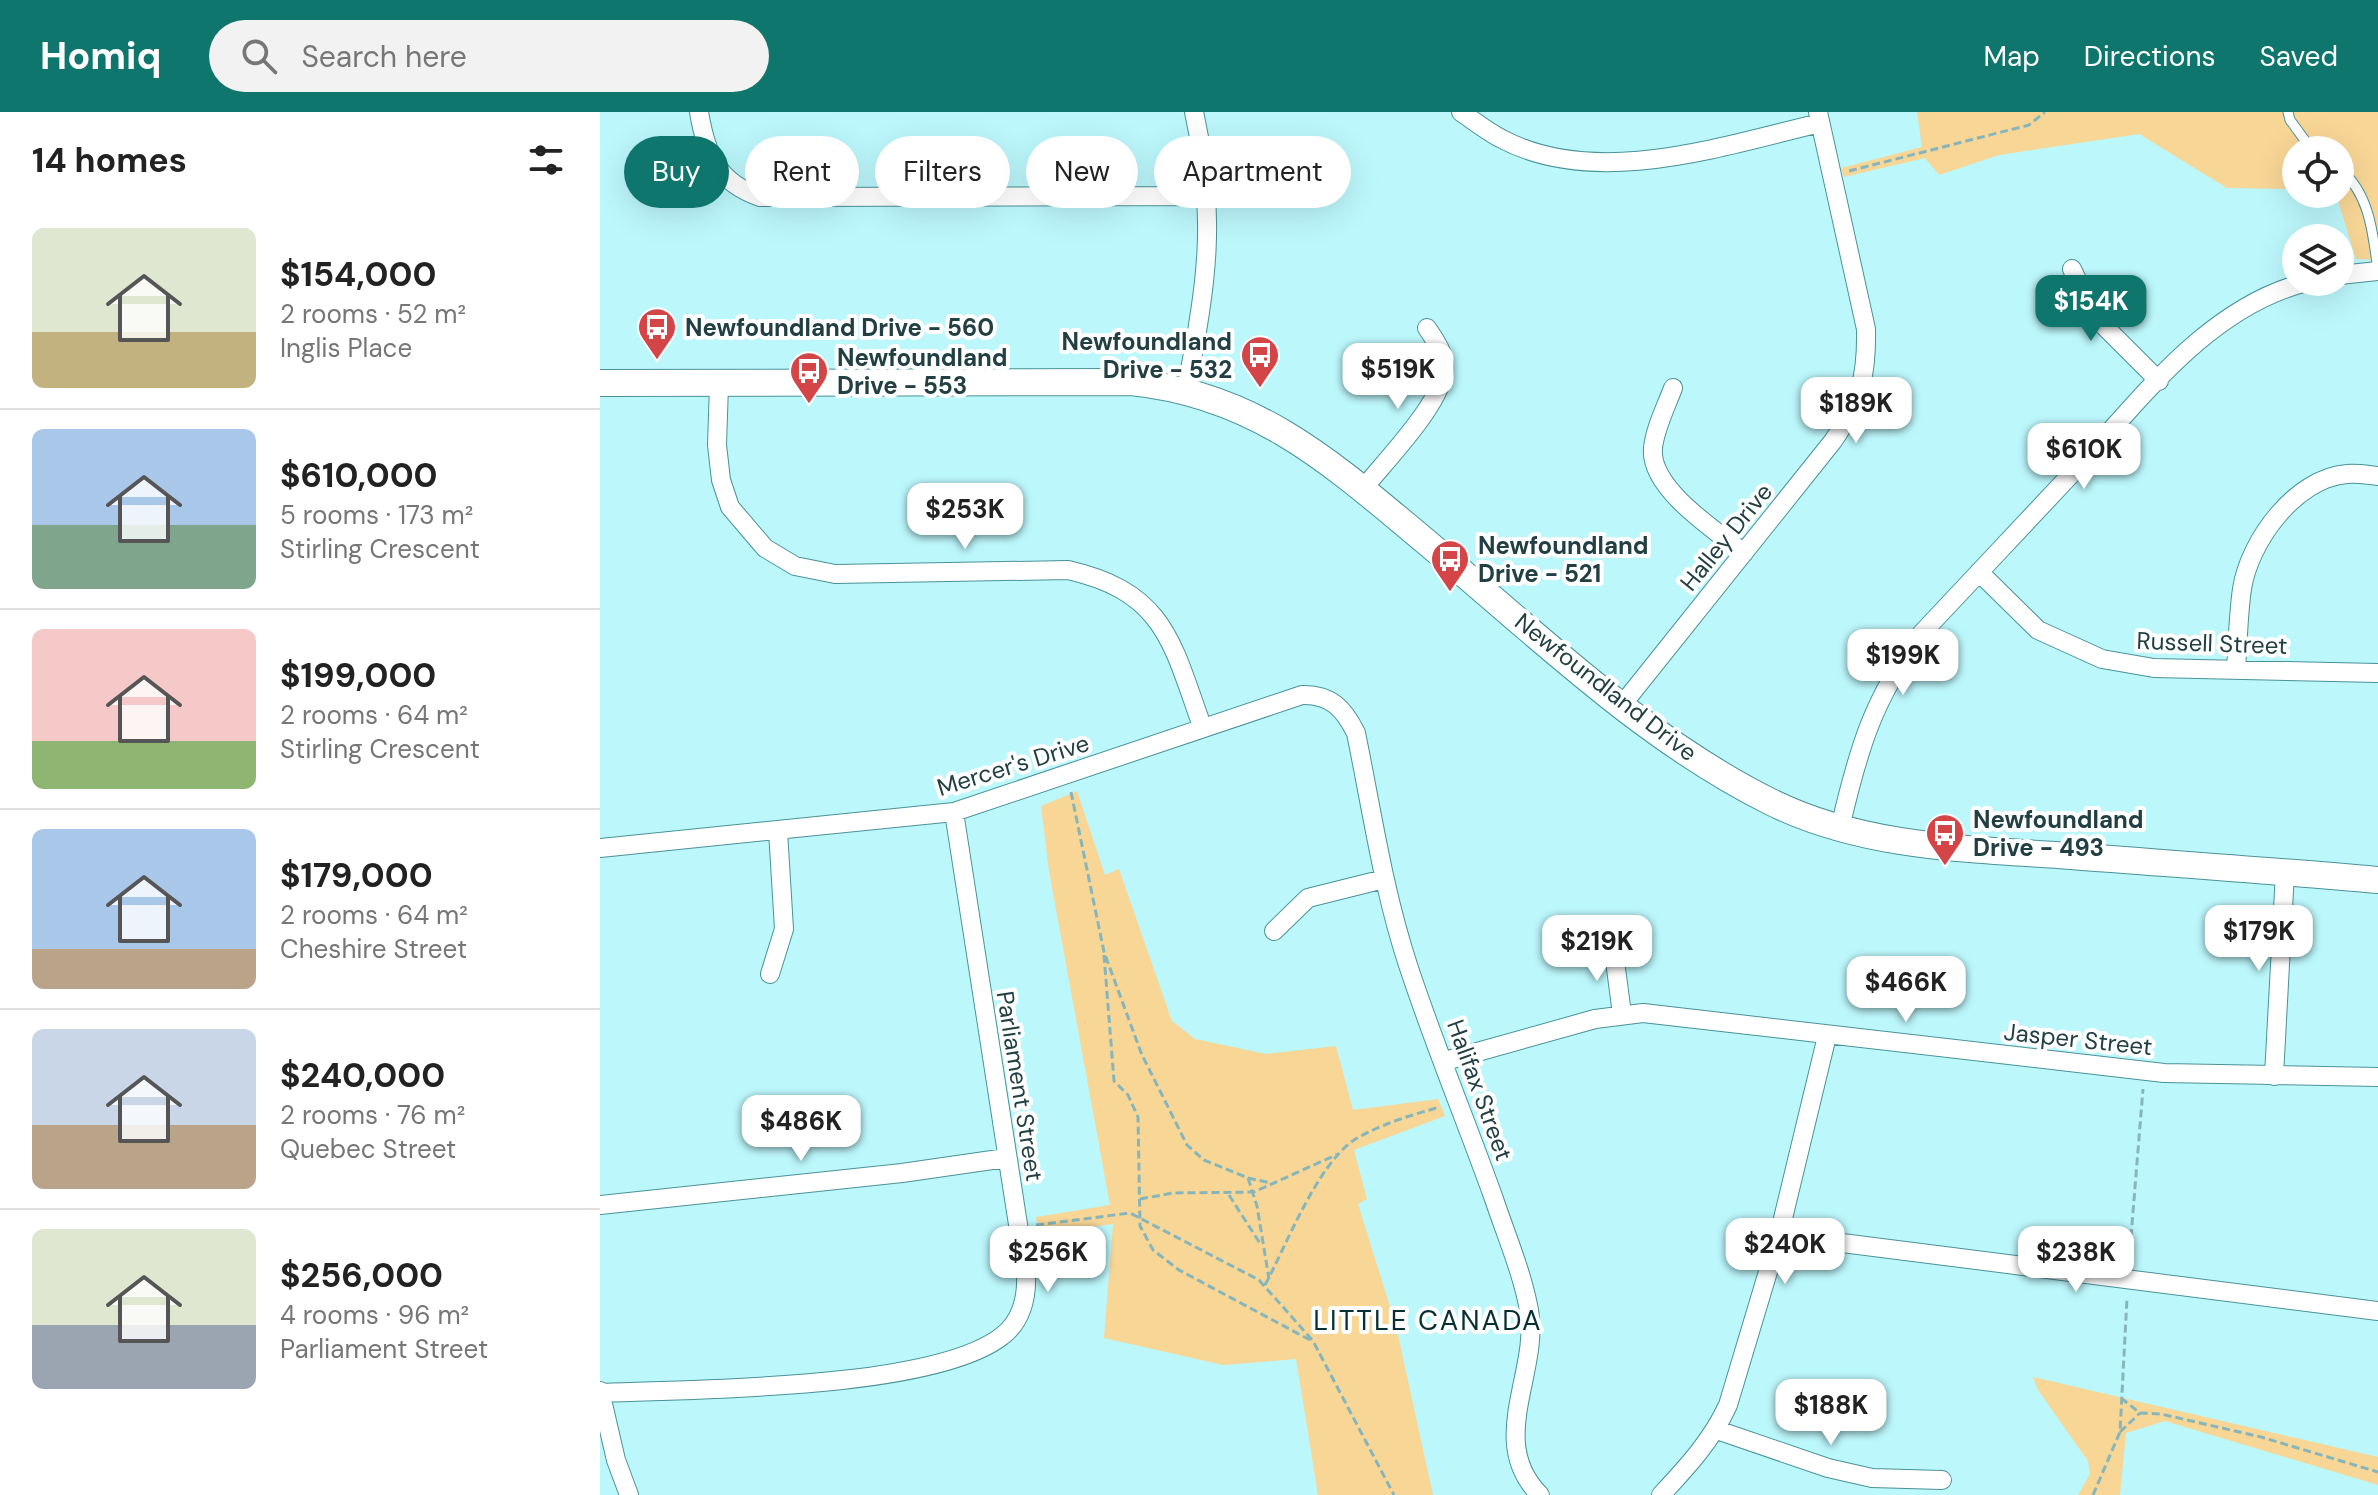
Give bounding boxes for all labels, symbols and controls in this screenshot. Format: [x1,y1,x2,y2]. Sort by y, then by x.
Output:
search box [209,20,769,92]
text: Homiq [40,31,161,81]
icon: search [237,34,281,78]
text: Search here [301,37,467,76]
text: Map [1983,38,2040,75]
text: Directions [2084,38,2216,75]
text: Saved [2260,38,2338,75]
chip: Buy [624,136,729,208]
chip: Rent [745,136,859,208]
chip: Filters [875,136,1010,208]
chip: New [1026,136,1138,208]
chip: Apartment [1154,136,1351,208]
map controls [2282,136,2354,296]
button: locate [2282,136,2354,208]
text: 14 homes [32,138,187,183]
icon: filters [524,138,568,182]
button: layers [2282,224,2354,296]
text: $154,000 [280,252,436,297]
icon: home [96,260,192,356]
pin: $154K [2035,275,2147,343]
text: $154K [2053,284,2129,318]
text: 2 rooms · 52 m² [280,297,466,331]
bus stop icon: Newfoundland Drive - 560 [636,306,678,361]
place label: Newfoundland Drive - 560 [685,312,994,343]
place label: Newfoundland Drive - 532 [1061,326,1232,385]
text: Inglis Place [280,331,412,365]
bus stop icon: Newfoundland Drive - 532 [1239,334,1281,389]
place label: Newfoundland Drive - 553 [837,342,1008,401]
pin: $519K [1342,343,1454,411]
bus stop icon: Newfoundland Drive - 553 [788,350,830,405]
text: $519K [1361,352,1435,386]
pin: $189K [1800,377,1912,445]
text: $189K [1819,386,1893,420]
pin: $610K [2028,423,2140,491]
text: $610K [2046,432,2122,466]
text: $610,000 [280,453,438,498]
icon: home [96,461,192,557]
street label: Halley Drive [1673,477,1779,597]
pin: $253K [909,483,1021,551]
text: $253K [925,492,1005,526]
text: 5 rooms · 173 m² [280,498,473,532]
place label: Newfoundland Drive - 521 [1478,530,1649,589]
text: Stirling Crescent [280,532,480,566]
bus stop icon: Newfoundland Drive - 521 [1429,538,1471,593]
street label: Newfoundland Drive [1509,606,1703,768]
street label: Russell Street [2136,625,2288,661]
pin: $199K [1847,629,1959,697]
text: $199K [1865,638,1941,672]
text: $199,000 [280,653,436,698]
icon: home [96,661,192,757]
text: 2 rooms · 64 m² [280,698,468,732]
street label: Mercer's Drive [933,727,1093,803]
text: Stirling Crescent [280,732,480,766]
place label: Newfoundland Drive - 493 [1973,804,2144,863]
bus stop icon: Newfoundland Drive - 493 [1924,812,1966,867]
text: $179,000 [280,853,433,898]
icon: home [96,861,192,957]
text: 2 rooms · 64 m² [280,898,468,932]
pin: $179K [2203,905,2315,973]
text: $179K [2223,914,2295,948]
pin: $219K [1541,915,1653,983]
text: $219K [1560,924,1634,958]
text: Cheshire Street [280,932,467,966]
pin: $466K [1850,956,1962,1024]
text: $466K [1865,965,1947,999]
street label: Parliament Street [990,989,1050,1183]
street label: Halifax Street [1440,1015,1520,1165]
street label: Jasper Street [2002,1016,2154,1062]
text: $240,000 [280,1053,445,1098]
icon: home [96,1061,192,1157]
pin: $486K [745,1095,857,1163]
text: 2 rooms · 76 m² [280,1098,465,1132]
text: $486K [760,1104,842,1138]
text: Quebec Street [280,1132,456,1166]
pin: $240K [1729,1218,1841,1286]
pin: $256K [992,1226,1104,1294]
pin: $238K [2020,1226,2132,1294]
text: $240K [1744,1227,1826,1261]
text: $256K [1008,1235,1088,1269]
text: $238K [2036,1235,2116,1269]
text: $256,000 [280,1253,443,1298]
icon: home [96,1261,192,1357]
text: 4 rooms · 96 m² [280,1298,469,1332]
district label: LITTLE CANADA [1313,1302,1543,1339]
text: Parliament Street [280,1332,488,1366]
pin: $188K [1775,1379,1887,1447]
text: $188K [1793,1388,1869,1422]

